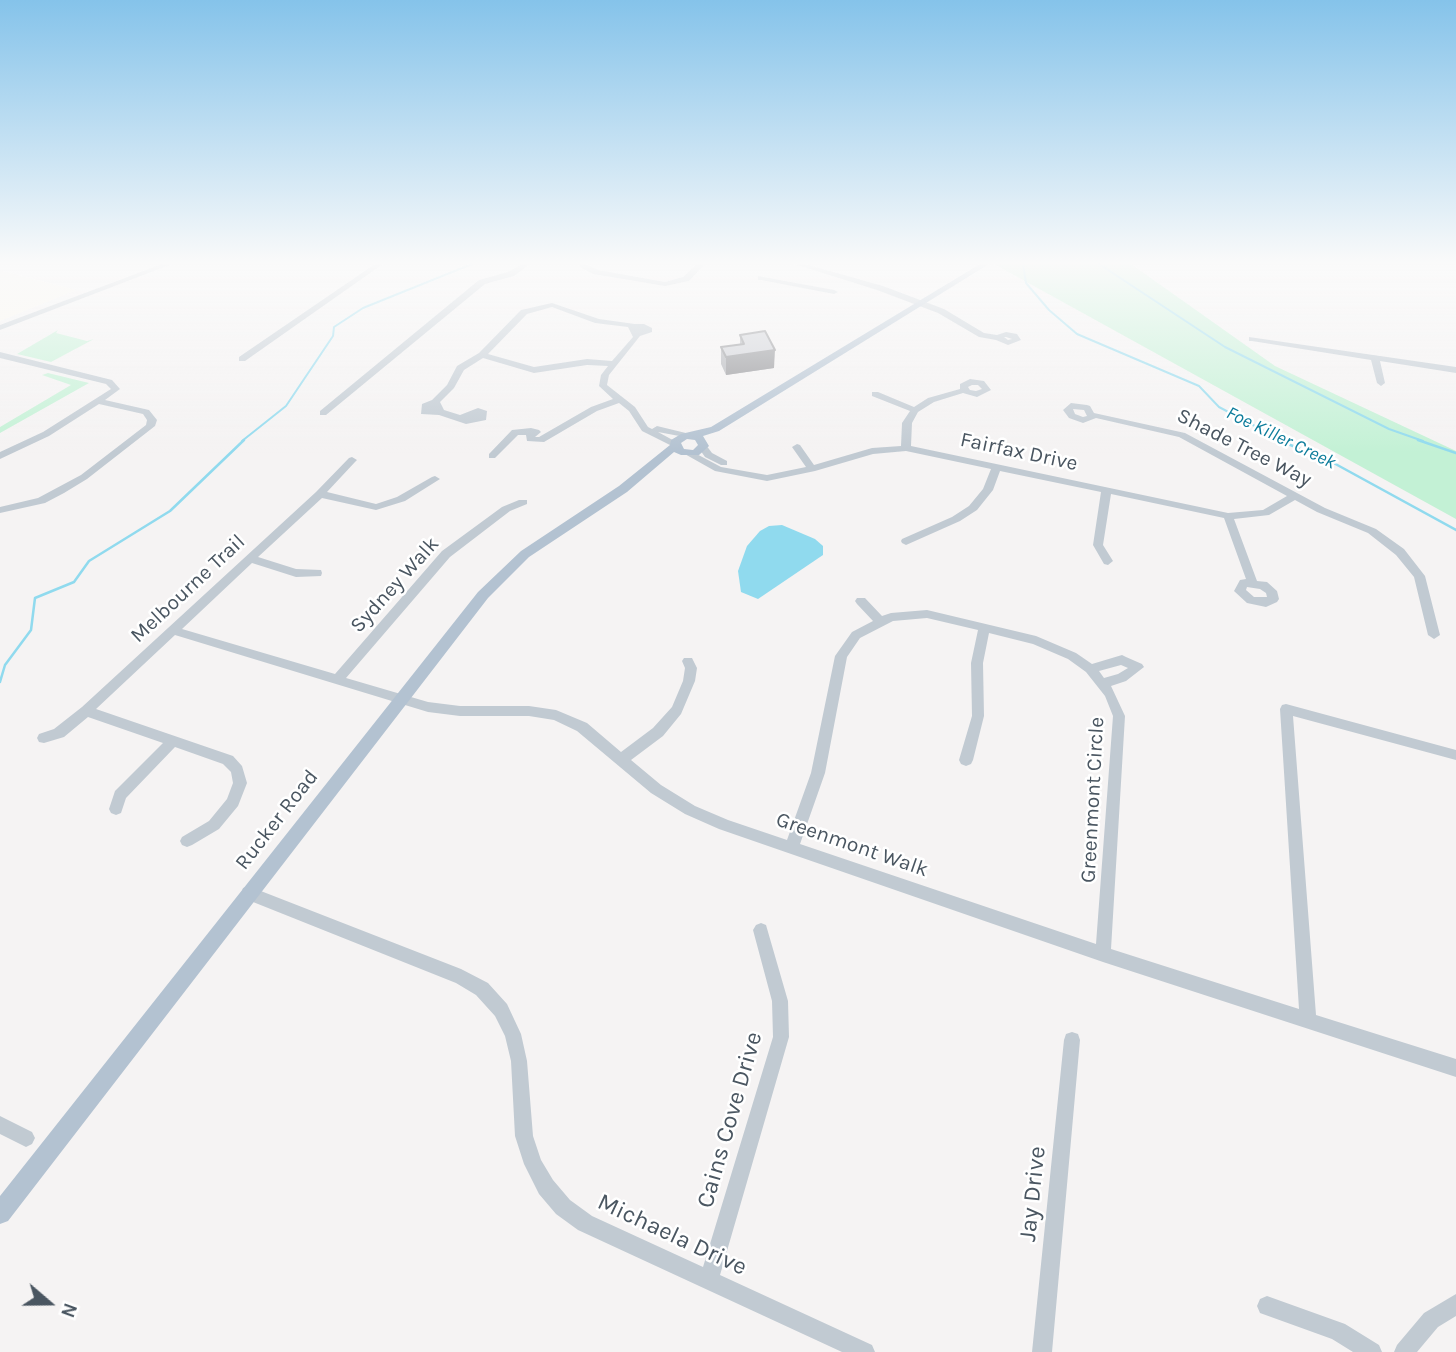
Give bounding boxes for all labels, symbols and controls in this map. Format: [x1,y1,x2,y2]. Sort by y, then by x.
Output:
water label: Foe Killer Creek [1222,402,1340,474]
street label: Shade Tree Way [1172,403,1316,493]
street label: Fairfax Drive [958,427,1080,477]
street label: Melbourne Trail [126,530,250,648]
street label: Sydney Walk [345,532,445,638]
street label: Greenmont Circle [1076,716,1110,884]
street label: Rucker Road [230,765,324,875]
street label: Greenmont Walk [773,807,931,883]
street label: Cains Cove Drive [691,1029,769,1211]
street label: Jay Drive [1014,1145,1052,1243]
street label: Michaela Drive [593,1188,751,1282]
north arrow [14,1268,84,1338]
text: N [56,1300,81,1320]

